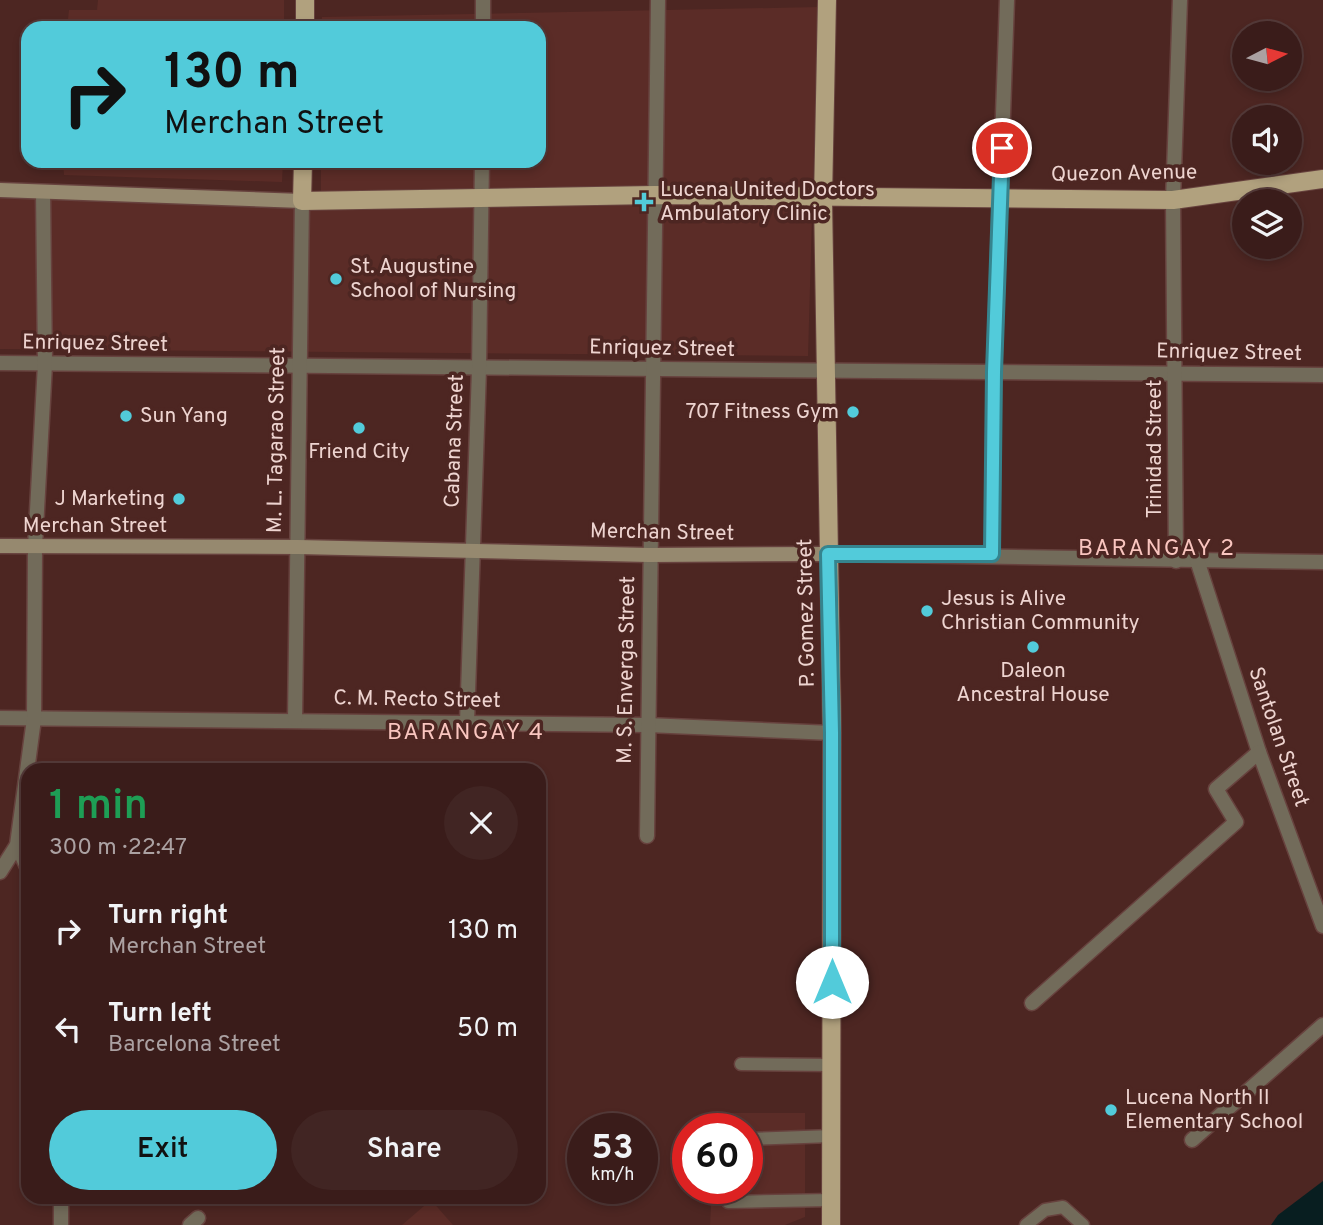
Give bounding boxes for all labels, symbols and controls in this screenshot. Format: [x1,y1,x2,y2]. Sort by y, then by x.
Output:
north arrow [1232,21,1302,91]
map controls [1232,21,1302,259]
text: 130 m [164,44,300,106]
icon: right [49,49,140,140]
text: Merchan Street [164,105,384,145]
button: sound [1232,105,1302,175]
pin [972,118,1032,178]
icon: arrive [983,129,1021,167]
street label: Quezon Avenue [1051,159,1197,189]
place label: Lucena United Doctors Ambulatory Clinic [660,177,875,228]
button: layers [1232,189,1302,259]
marker: Lucena United Doctors Ambulatory Clinic [634,192,654,212]
place label: St. Augustine School of Nursing [350,254,516,305]
marker: St. Augustine School of Nursing [328,271,344,287]
street label: Enriquez Street [22,329,168,359]
street label: Enriquez Street [589,334,735,364]
street label: Enriquez Street [1156,338,1302,368]
street label: M. L. Tagarao Street [262,347,292,533]
street label: Cabana Street [439,374,471,508]
street label: Trinidad Street [1142,380,1169,518]
place label: 707 Fitness Gym [686,399,839,426]
place label: Sun Yang [140,403,228,430]
marker: 707 Fitness Gym [845,404,861,420]
marker: Sun Yang [118,408,134,424]
marker: Friend City [351,420,367,436]
place label: Friend City [308,439,410,466]
place label: J Marketing [55,486,165,513]
marker: J Marketing [171,491,187,507]
street label: Merchan Street [23,513,167,540]
street label: Merchan Street [590,518,734,548]
district label: BARANGAY 2 [1078,535,1236,564]
street label: P. Gomez Street [792,538,822,688]
street label: M. S. Enverga Street [612,576,642,764]
place label: Jesus is Alive Christian Community [941,586,1140,637]
marker: Jesus is Alive Christian Community [919,603,935,619]
marker: Daleon Ancestral House [1025,639,1041,655]
place label: Daleon Ancestral House [956,658,1110,709]
street label: Santolan Street [1241,663,1315,811]
street label: C. M. Recto Street [333,685,501,715]
district label: BARANGAY 4 [387,719,545,748]
text: 1 min [49,781,148,834]
button: close [444,786,518,860]
text: 300 m · 22:47 [49,834,187,863]
text: Turn right [108,900,228,933]
icon: right [49,912,87,950]
text: 130 m [448,915,518,948]
text: Merchan Street [108,933,266,962]
position arrow [795,945,869,1019]
text: Turn left [108,998,212,1031]
icon: left [49,1010,87,1048]
text: 50 m [457,1013,518,1046]
text: Barcelona Street [108,1031,281,1060]
place label: Lucena North II Elementary School [1125,1085,1303,1136]
marker: Lucena North II Elementary School [1103,1102,1119,1118]
button: Exit [49,1110,277,1190]
button: Share [291,1110,518,1190]
speed limit sign: 60 [672,1113,763,1204]
text: 53 [591,1127,634,1171]
text: km/h [591,1164,634,1187]

